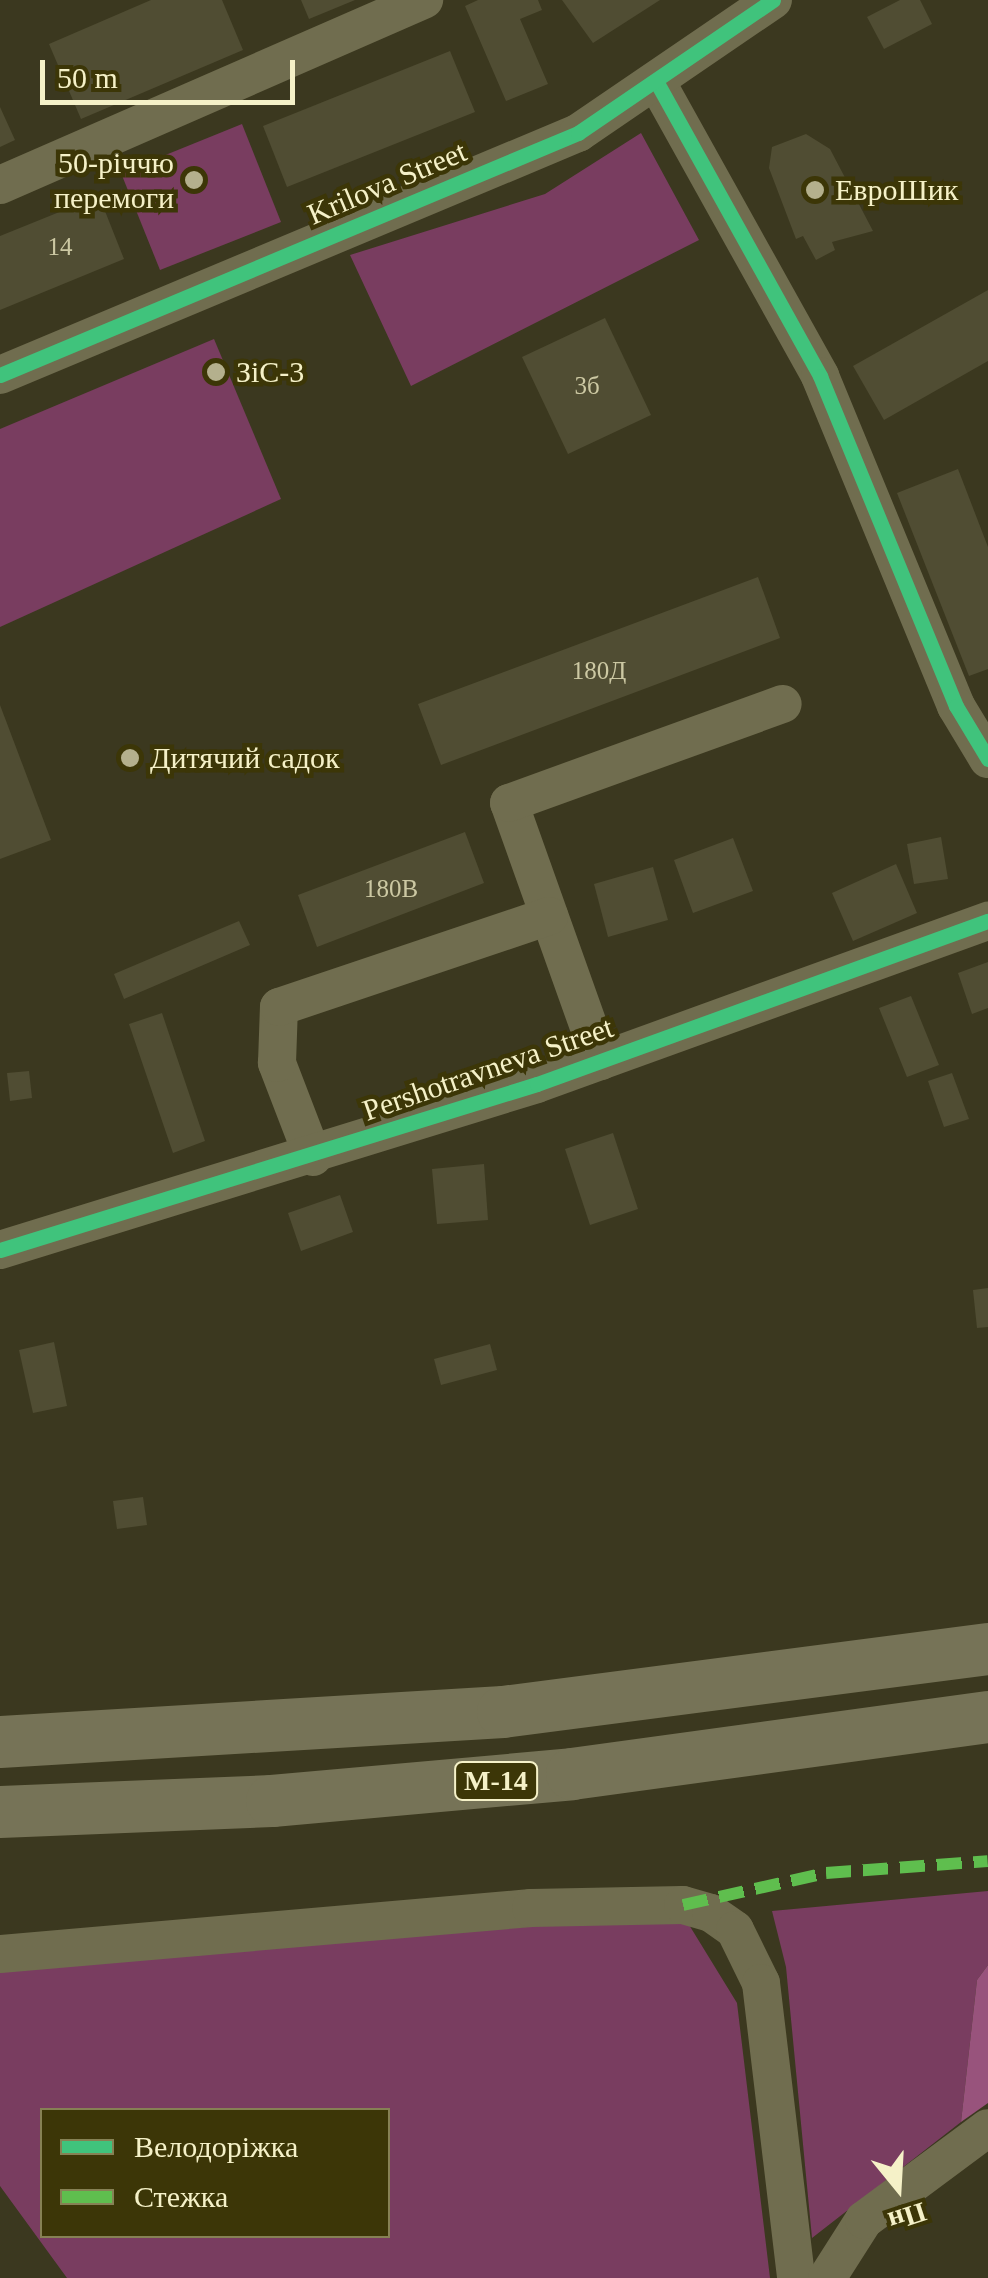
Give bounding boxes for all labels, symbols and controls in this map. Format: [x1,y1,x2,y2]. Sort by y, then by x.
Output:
scale bar [45,40,300,102]
text: 50 m [57,61,118,94]
street label: Krilova Street [302,133,472,233]
place label: 50-річчю перемоги [54,145,174,216]
marker: 50-річчю перемоги [183,169,205,191]
place label: ЕвроШик [835,172,958,208]
marker: ЕвроШик [804,179,826,201]
house number: 14 [48,232,72,262]
place label: ЗіС-3 [236,354,304,390]
marker: ЗіС-3 [205,361,227,383]
house number: 3б [574,371,600,401]
house number: 180Д [572,656,626,686]
place label: Дитячий садок [150,740,340,776]
marker: Дитячий садок [119,747,141,769]
house number: 180В [364,874,418,904]
street label: Pershotravneva Street [358,1009,618,1129]
road number: М-14 [454,1758,538,1804]
legend [40,2108,390,2238]
text: Велодоріжка [134,2130,298,2163]
north arrow [848,2138,948,2238]
text: Стежка [134,2180,228,2213]
text: Пн [885,2196,930,2238]

